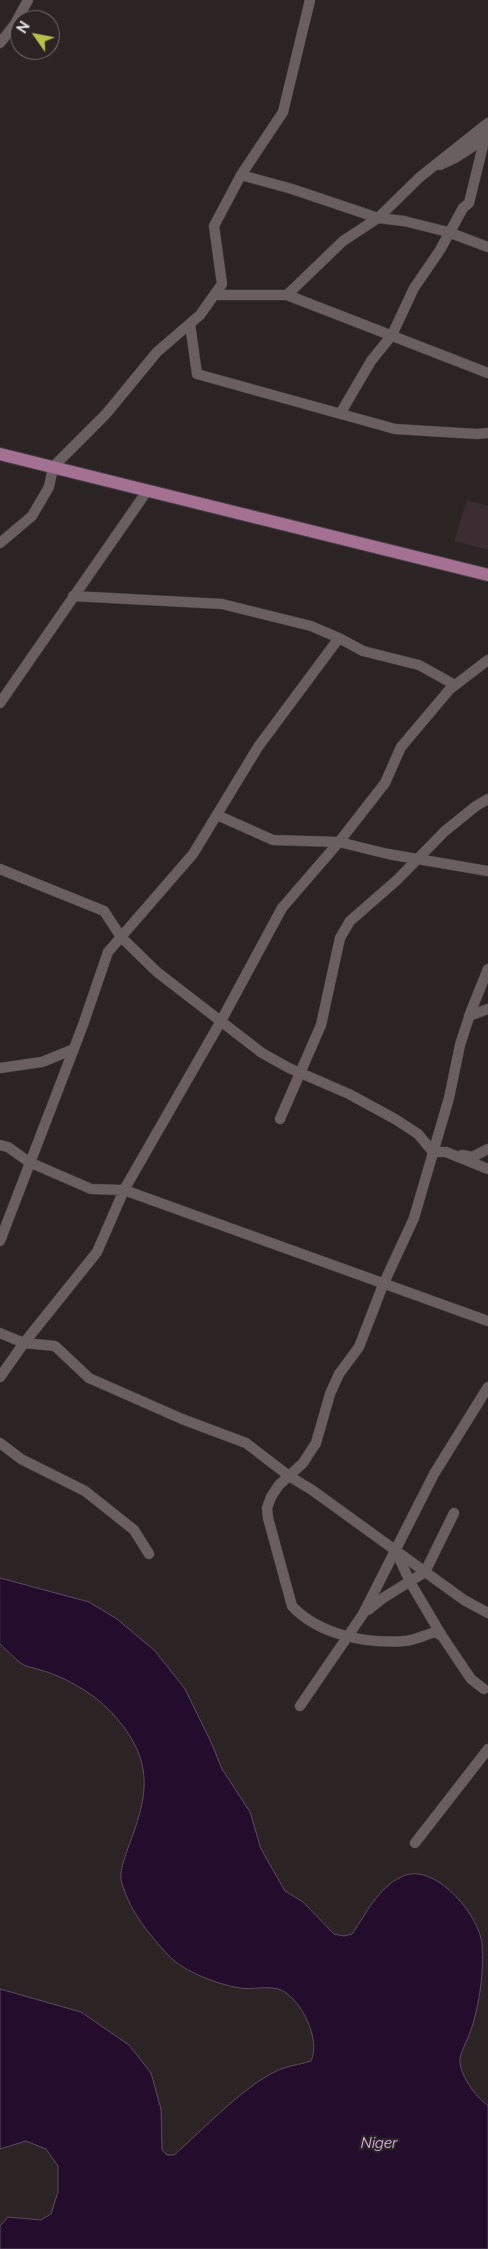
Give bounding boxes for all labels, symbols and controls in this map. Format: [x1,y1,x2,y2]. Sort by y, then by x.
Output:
north arrow [10,10,60,60]
text: N [14,19,33,36]
water label: Niger [361,2134,397,2152]

